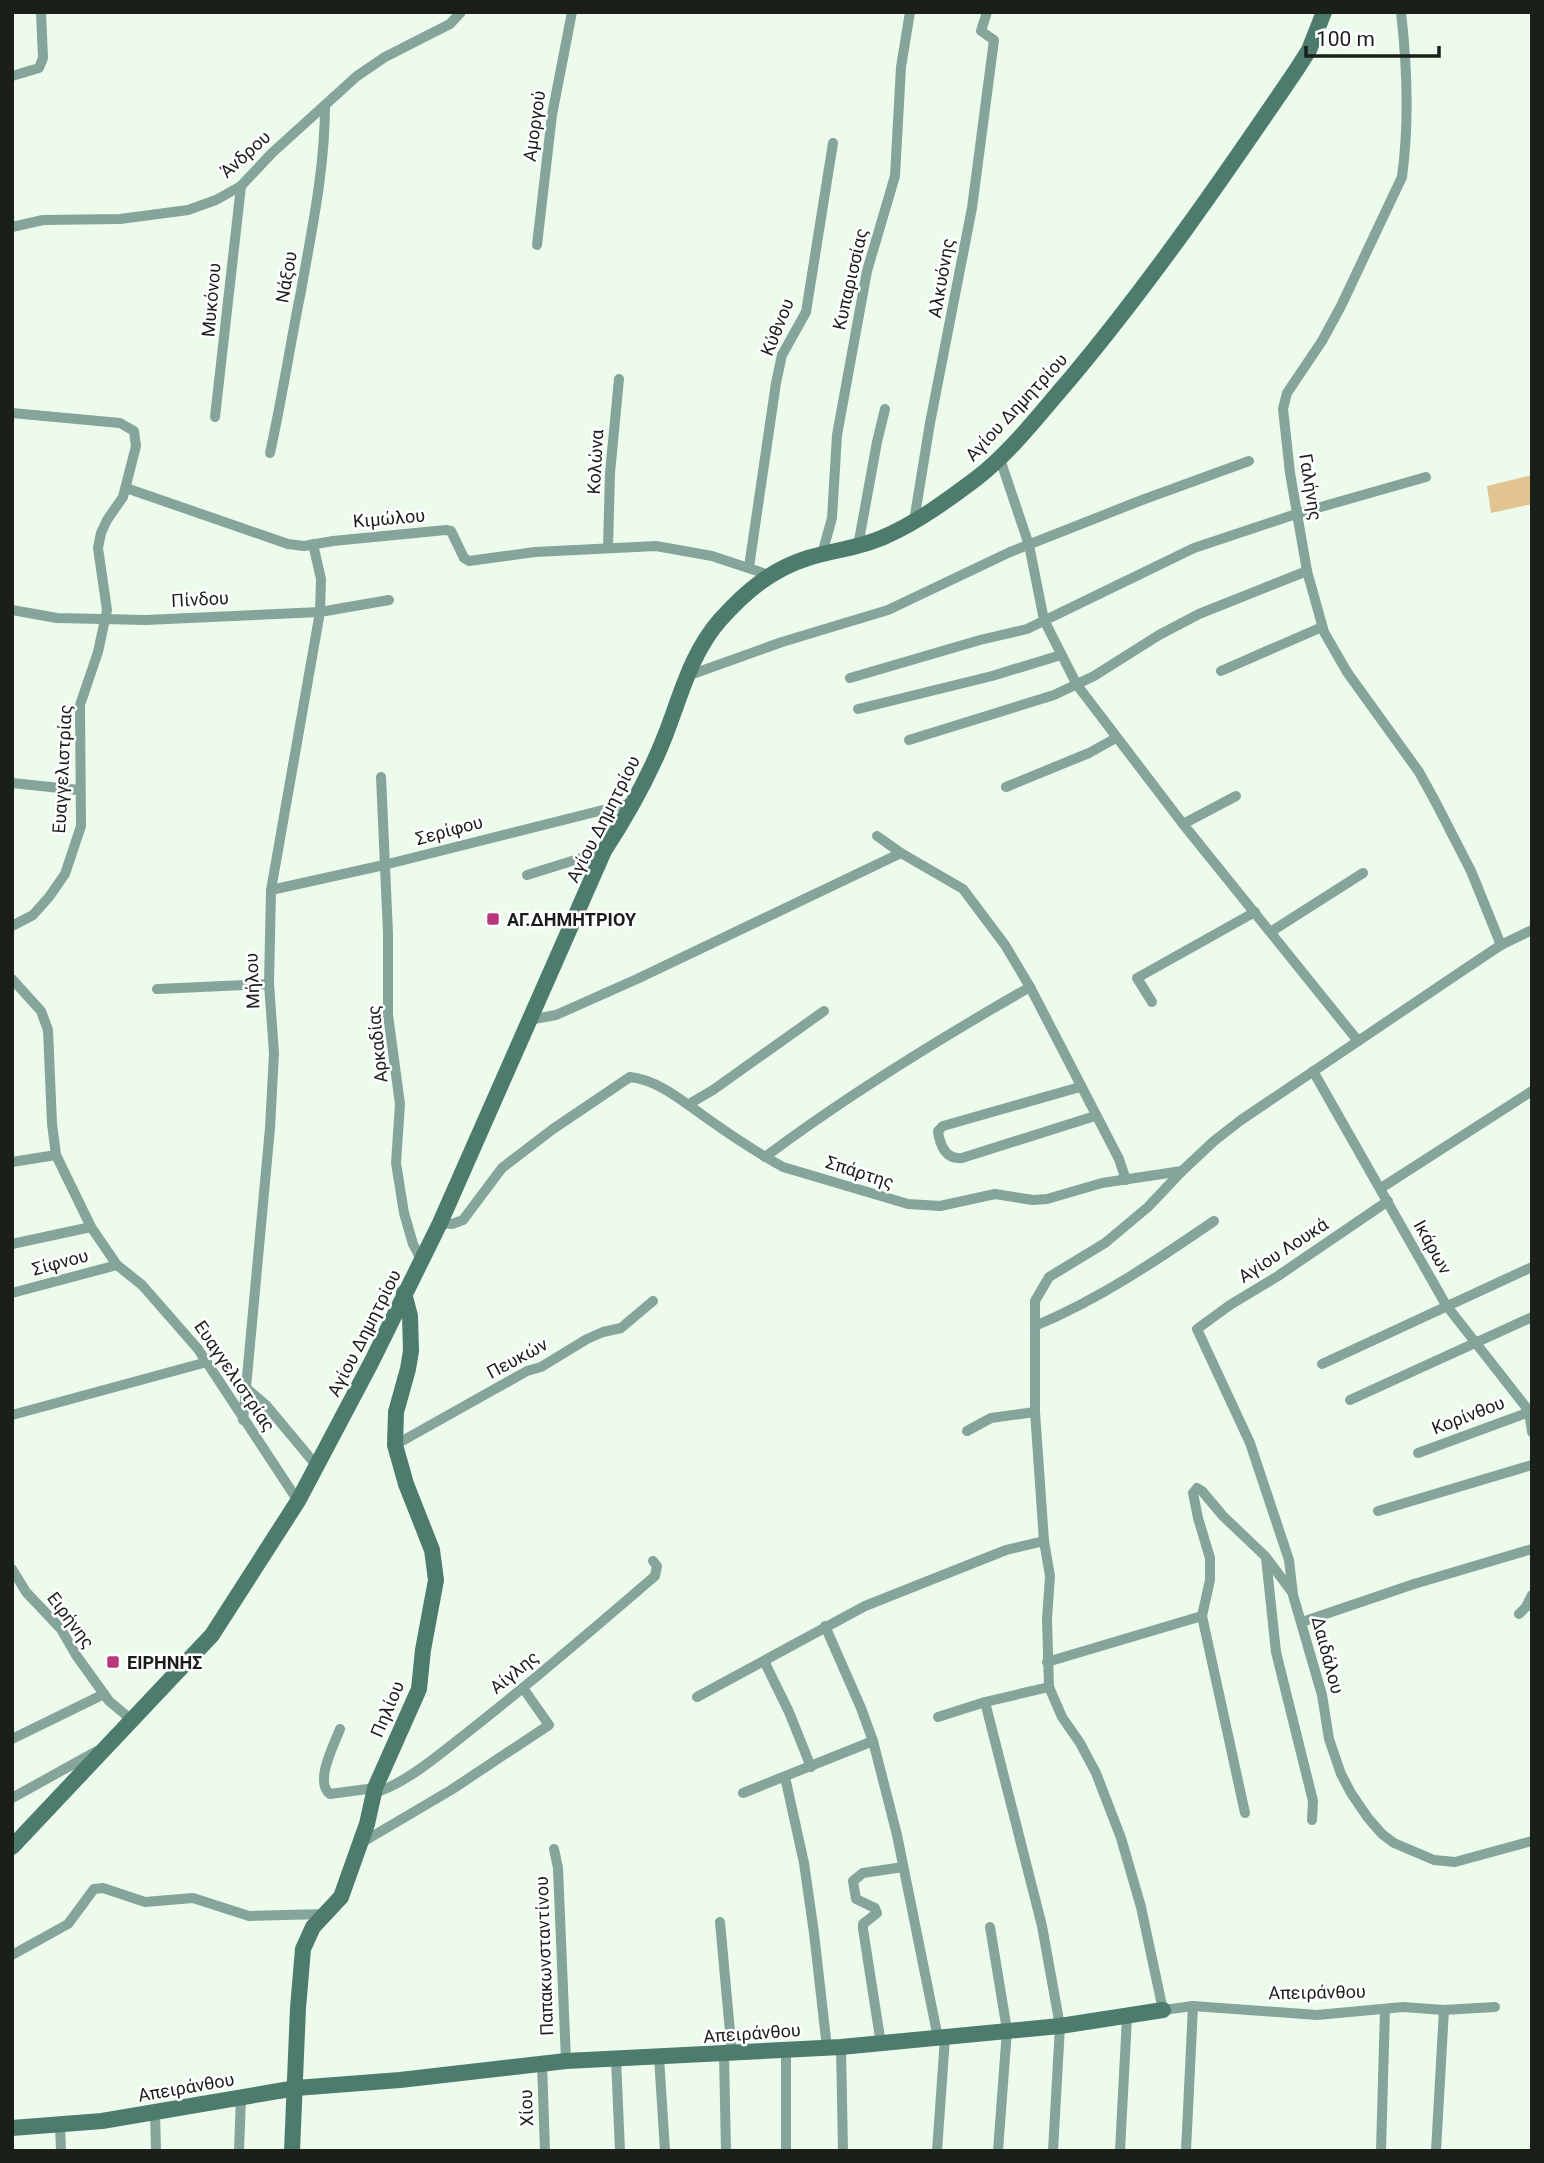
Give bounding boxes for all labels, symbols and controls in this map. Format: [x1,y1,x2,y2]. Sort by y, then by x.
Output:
scale bar [1306,14,1439,58]
text: 100 m [1316,27,1375,51]
street label: Αμοργού [519,89,549,163]
street label: Άνδρου [216,126,274,182]
street label: Κυπαρισσίας [828,226,872,332]
street label: Αλκυόνης [924,237,958,319]
street label: Νάξου [271,250,301,304]
street label: Μυκόνου [197,262,225,338]
street label: Κύθνου [756,295,798,359]
street label: Αγίου Δημητρίου [961,349,1071,465]
street label: Κολώνα [583,428,607,495]
street label: Γαλήνης [1295,452,1327,522]
street label: Κιμώλου [352,504,426,532]
street label: Πίνδου [171,587,229,611]
street label: Ευαγγελιστρίας [48,704,76,834]
street label: Αγίου Δημητρίου [562,752,644,886]
street label: Σερίφου [413,811,485,849]
place label: ΑΓ.ΔΗΜΗΤΡΙΟΥ [507,909,637,930]
marker: ΑΓ.ΔΗΜΗΤΡΙΟΥ [485,911,501,927]
street label: Μήλου [241,953,263,1009]
street label: Αρκαδίας [362,1004,392,1084]
street label: Σπάρτης [823,1151,897,1193]
street label: Αγίου Λουκά [1234,1213,1332,1287]
street label: Ικάρων [1410,1216,1457,1278]
street label: Σίφνου [30,1244,90,1280]
street label: Αγίου Δημητρίου [323,1266,405,1400]
street label: Ευαγγελιστρίας [190,1317,280,1435]
street label: Πευκών [483,1333,551,1383]
street label: Κορίνθου [1429,1392,1507,1438]
street label: Ειρήνης [43,1588,99,1652]
street label: Δαιδάλου [1308,1614,1348,1696]
street label: Αίγλης [485,1646,543,1698]
place label: ΕΙΡΗΝΗΣ [127,1652,202,1673]
marker: ΕΙΡΗΝΗΣ [105,1654,121,1670]
street label: Πηλίου [366,1678,408,1740]
street label: Παπακωνσταντίνου [531,1876,557,2036]
street label: Απειράνθου [1268,1981,1366,2003]
street label: Απειράνθου [703,2019,801,2047]
street label: Απειράνθου [136,2068,236,2106]
street label: Χίου [515,2089,537,2127]

